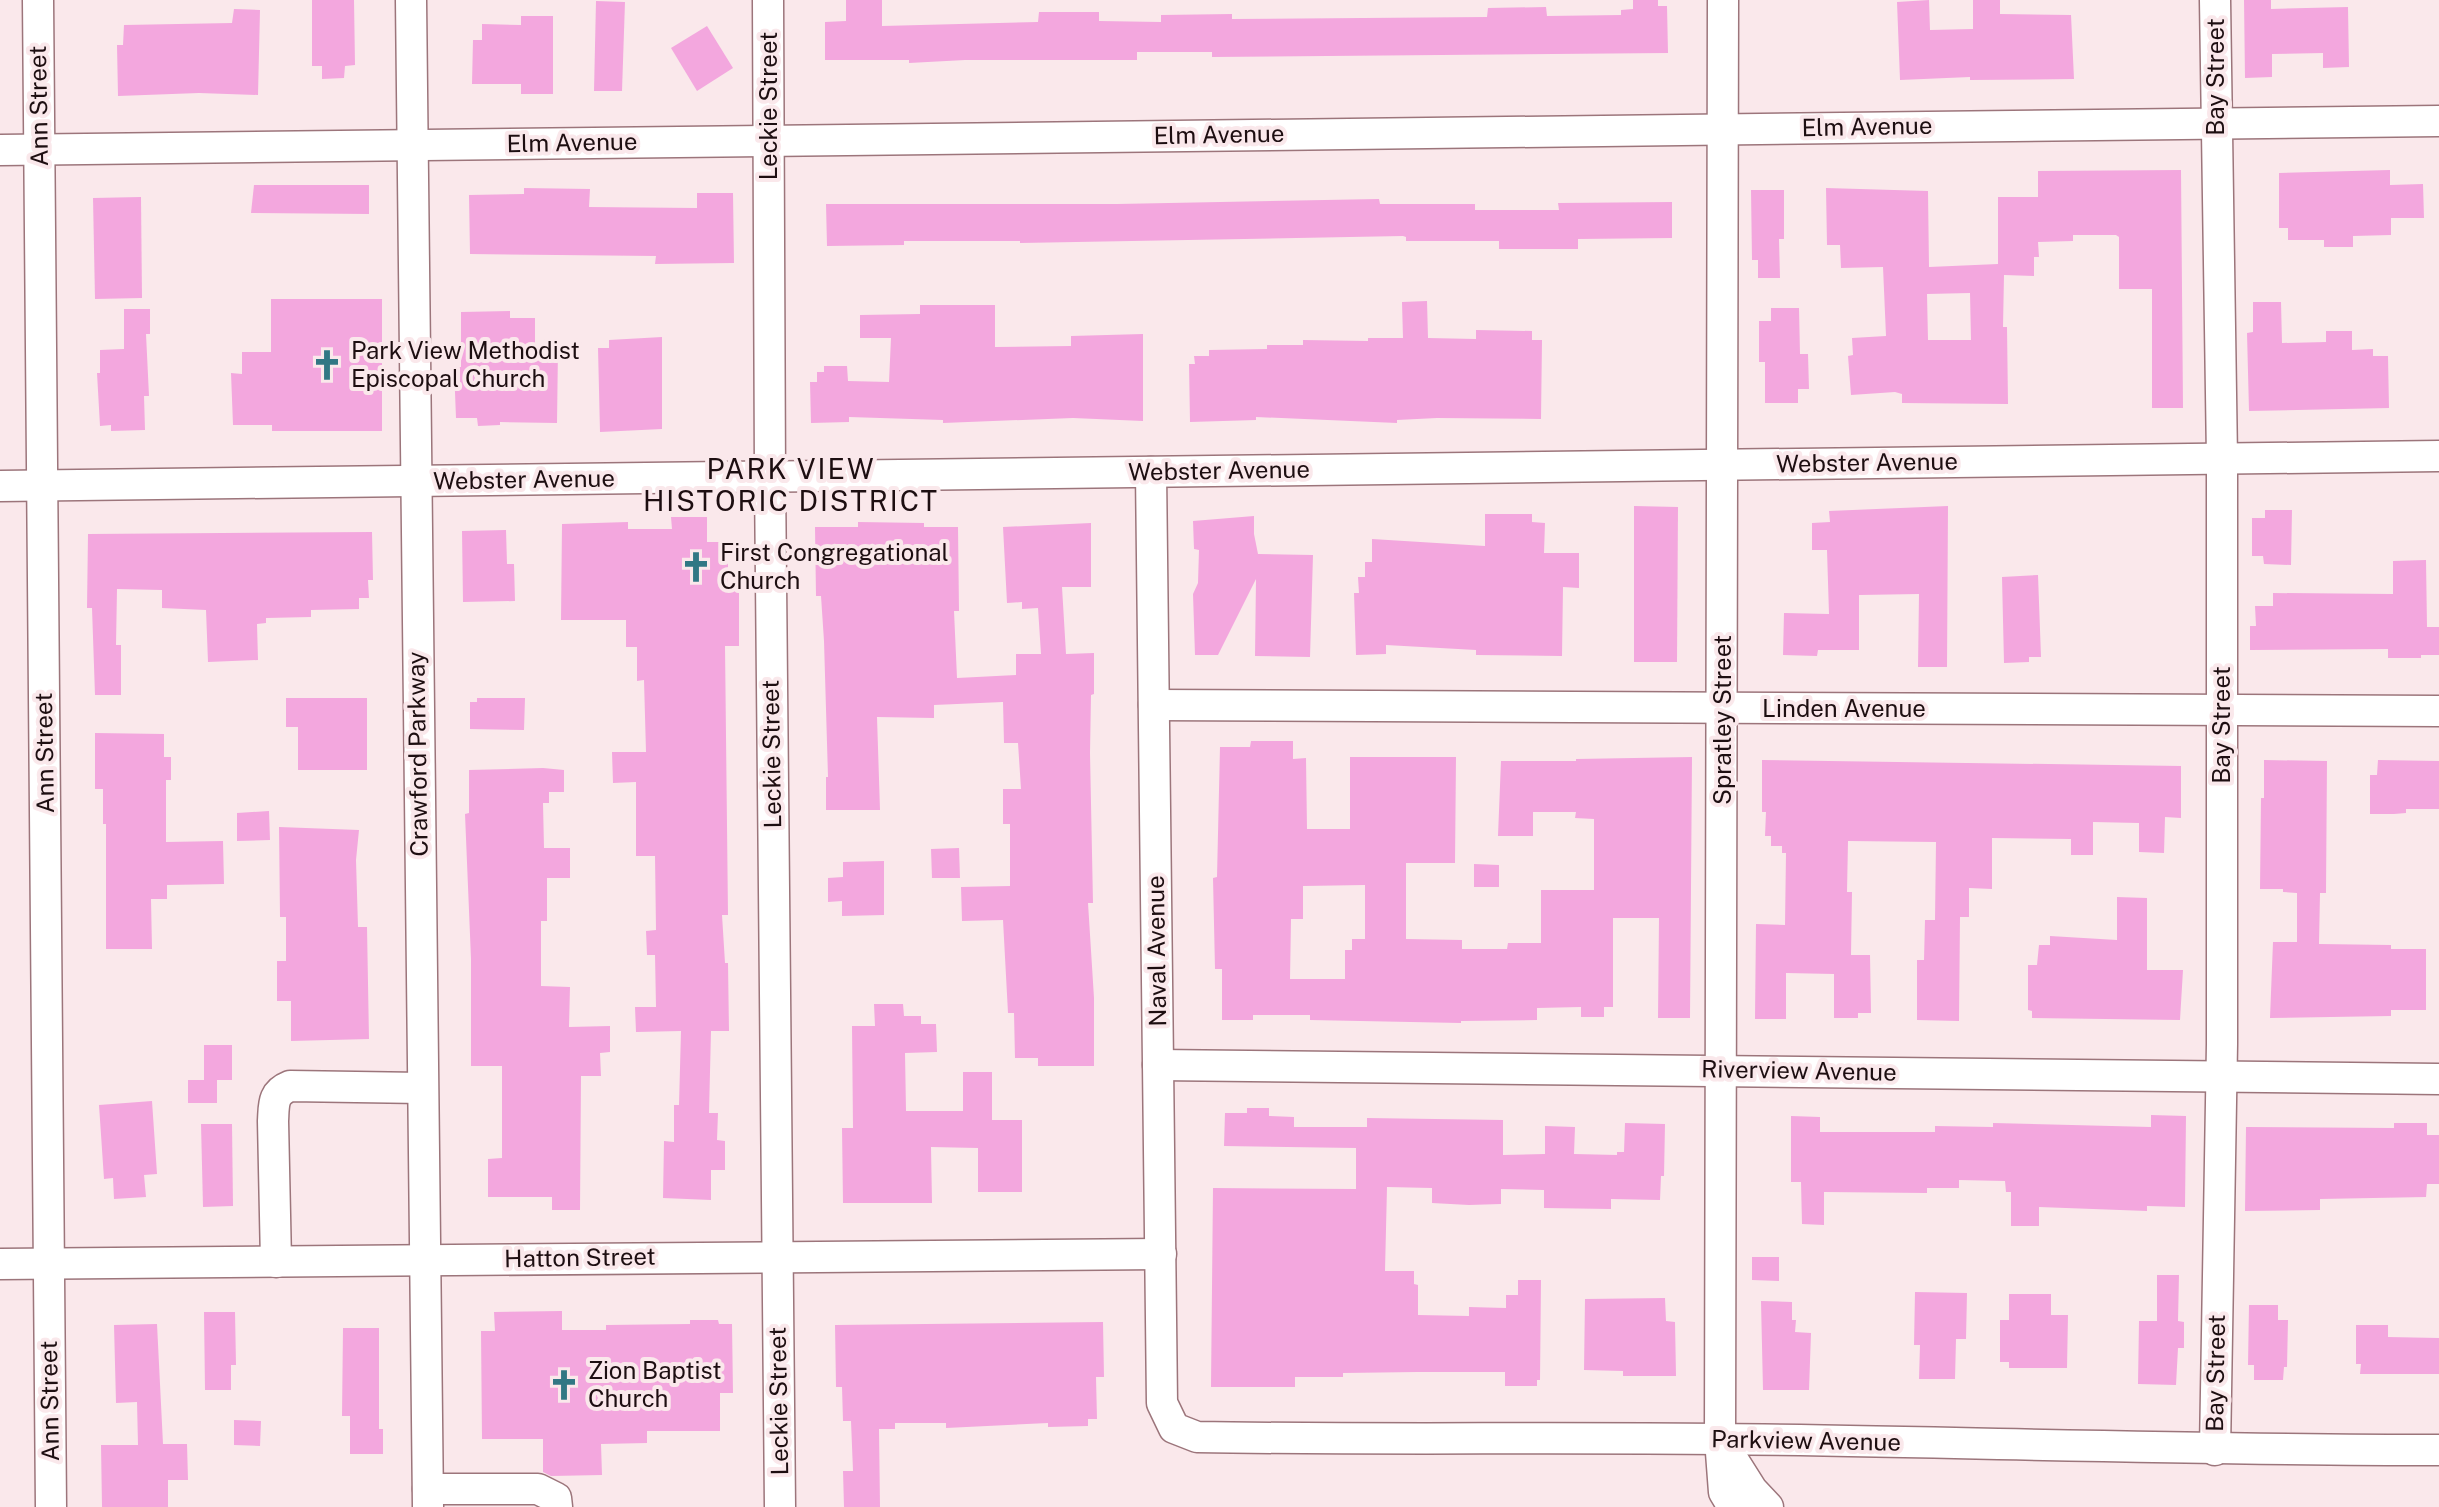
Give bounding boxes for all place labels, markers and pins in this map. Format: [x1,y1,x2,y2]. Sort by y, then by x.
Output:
place label: Park View Methodist Episcopal Church [351,336,580,392]
church icon: Park View Methodist Episcopal Church [310,348,344,382]
place label: First Congregational Church [720,538,949,594]
church icon: First Congregational Church [679,550,713,584]
place label: Zion Baptist Church [588,1356,722,1412]
church icon: Zion Baptist Church [547,1368,581,1402]

